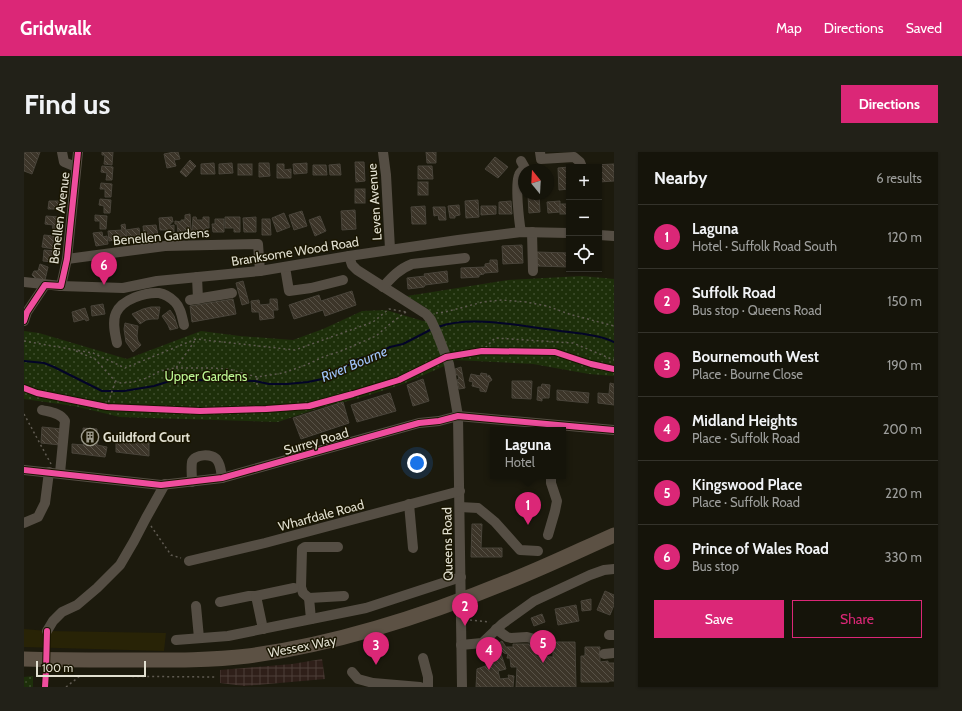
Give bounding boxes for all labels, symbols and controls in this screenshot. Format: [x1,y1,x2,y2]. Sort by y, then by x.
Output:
text: Gridwalk [20,17,92,40]
text: Map [776,19,802,37]
text: Directions [824,19,884,37]
text: Saved [906,19,942,37]
button: Directions [841,85,938,123]
text: Find us [24,87,110,121]
street label: Leven Avenue [363,163,385,241]
north arrow [518,164,554,200]
map controls [566,164,602,272]
button: + [566,164,602,200]
text: Nearby [654,168,707,188]
text: 6 results [876,170,922,186]
street label: Benellen Avenue [45,171,73,265]
button: − [566,200,602,236]
text: Laguna [692,220,739,238]
street label: Benellen Gardens [112,224,210,248]
text: 1 [665,229,669,245]
text: 120 m [888,229,922,245]
street label: Branksome Wood Road [230,233,360,269]
button: locate [566,236,602,272]
text: Hotel · Suffolk Road South [692,238,837,254]
pin: 6 [91,252,117,285]
text: Suffolk Road [692,284,776,302]
text: 2 [664,293,670,309]
text: 150 m [887,293,922,309]
text: Bus stop · Queens Road [692,302,822,318]
water label: River Bourne [318,342,390,386]
text: Bournemouth West [692,348,819,366]
text: 3 [663,357,671,373]
text: 190 m [887,357,922,373]
text: Place · Bourne Close [692,366,803,382]
park label: Upper Gardens [165,368,248,384]
text: Midland Heights [692,412,797,430]
text: 4 [663,421,671,437]
text: 200 m [883,421,922,437]
street label: Surrey Road [282,424,350,458]
building icon: Guildford Court [80,427,100,447]
popup [490,427,566,479]
place label: Guildford Court [103,429,191,445]
text: Place · Suffolk Road [692,430,800,446]
text: Laguna [505,436,551,454]
your location [407,453,427,473]
text: Hotel [505,454,535,470]
text: Kingswood Place [692,476,802,494]
text: 5 [664,485,670,501]
text: 220 m [885,485,922,501]
pin: 1 [515,492,541,525]
text: Place · Suffolk Road [692,494,800,510]
street label: Wharfdale Road [276,496,366,534]
street label: Queens Road [438,507,456,581]
text: Prince of Wales Road [692,540,829,558]
text: 6 [663,549,671,565]
text: 330 m [885,549,922,565]
text: Bus stop [692,558,739,574]
pin: 2 [452,593,478,626]
button: Save [654,600,784,638]
button: Share [792,600,922,638]
pin: 5 [530,630,556,663]
street label: Wessex Way [267,631,338,660]
pin: 3 [363,632,389,665]
pin: 4 [476,637,502,670]
scale bar [36,659,146,678]
text: 100 m [42,661,73,675]

